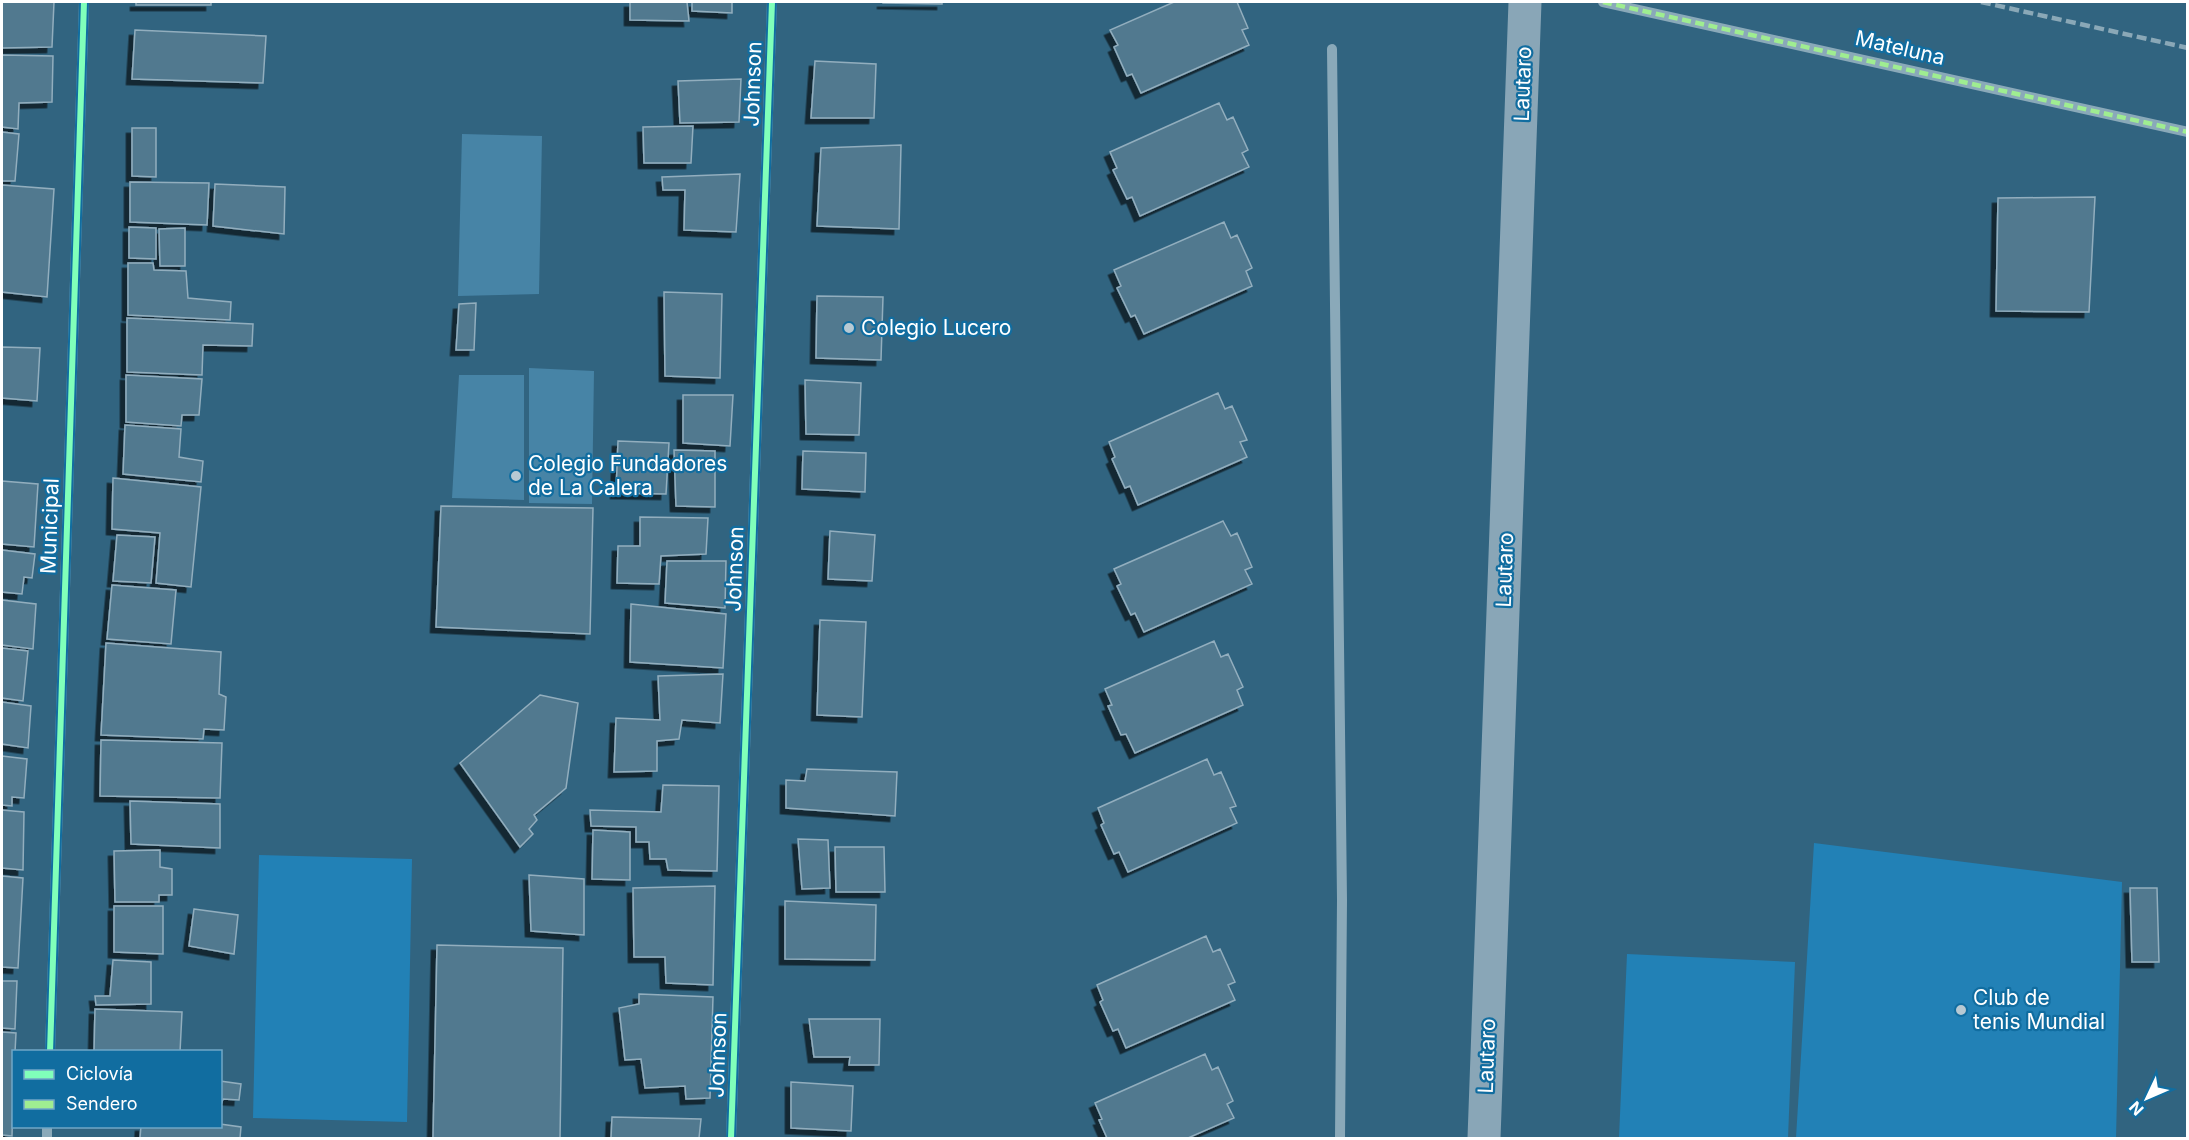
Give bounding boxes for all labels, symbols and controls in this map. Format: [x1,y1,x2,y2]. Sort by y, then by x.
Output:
street label: Mateluna [1853,25,1947,70]
street label: Johnson [739,41,766,127]
street label: Lautaro [1509,46,1536,122]
place label: Colegio Lucero [861,315,1011,340]
marker: Colegio Lucero [842,321,856,335]
place label: Colegio Fundadores de La Calera [528,451,727,500]
marker: Colegio Fundadores de La Calera [509,469,523,483]
street label: Municipal [35,478,64,574]
street label: Johnson [721,526,748,612]
street label: Lautaro [1491,532,1518,608]
place label: Club de tenis Mundial [1973,985,2105,1034]
marker: Club de tenis Mundial [1954,1003,1968,1017]
street label: Johnson [704,1012,731,1098]
street label: Lautaro [1473,1018,1500,1094]
legend [12,1050,222,1128]
text: Ciclovía [66,1063,133,1084]
north arrow [2117,1068,2177,1128]
text: Sendero [66,1093,137,1114]
text: N [2125,1097,2148,1120]

